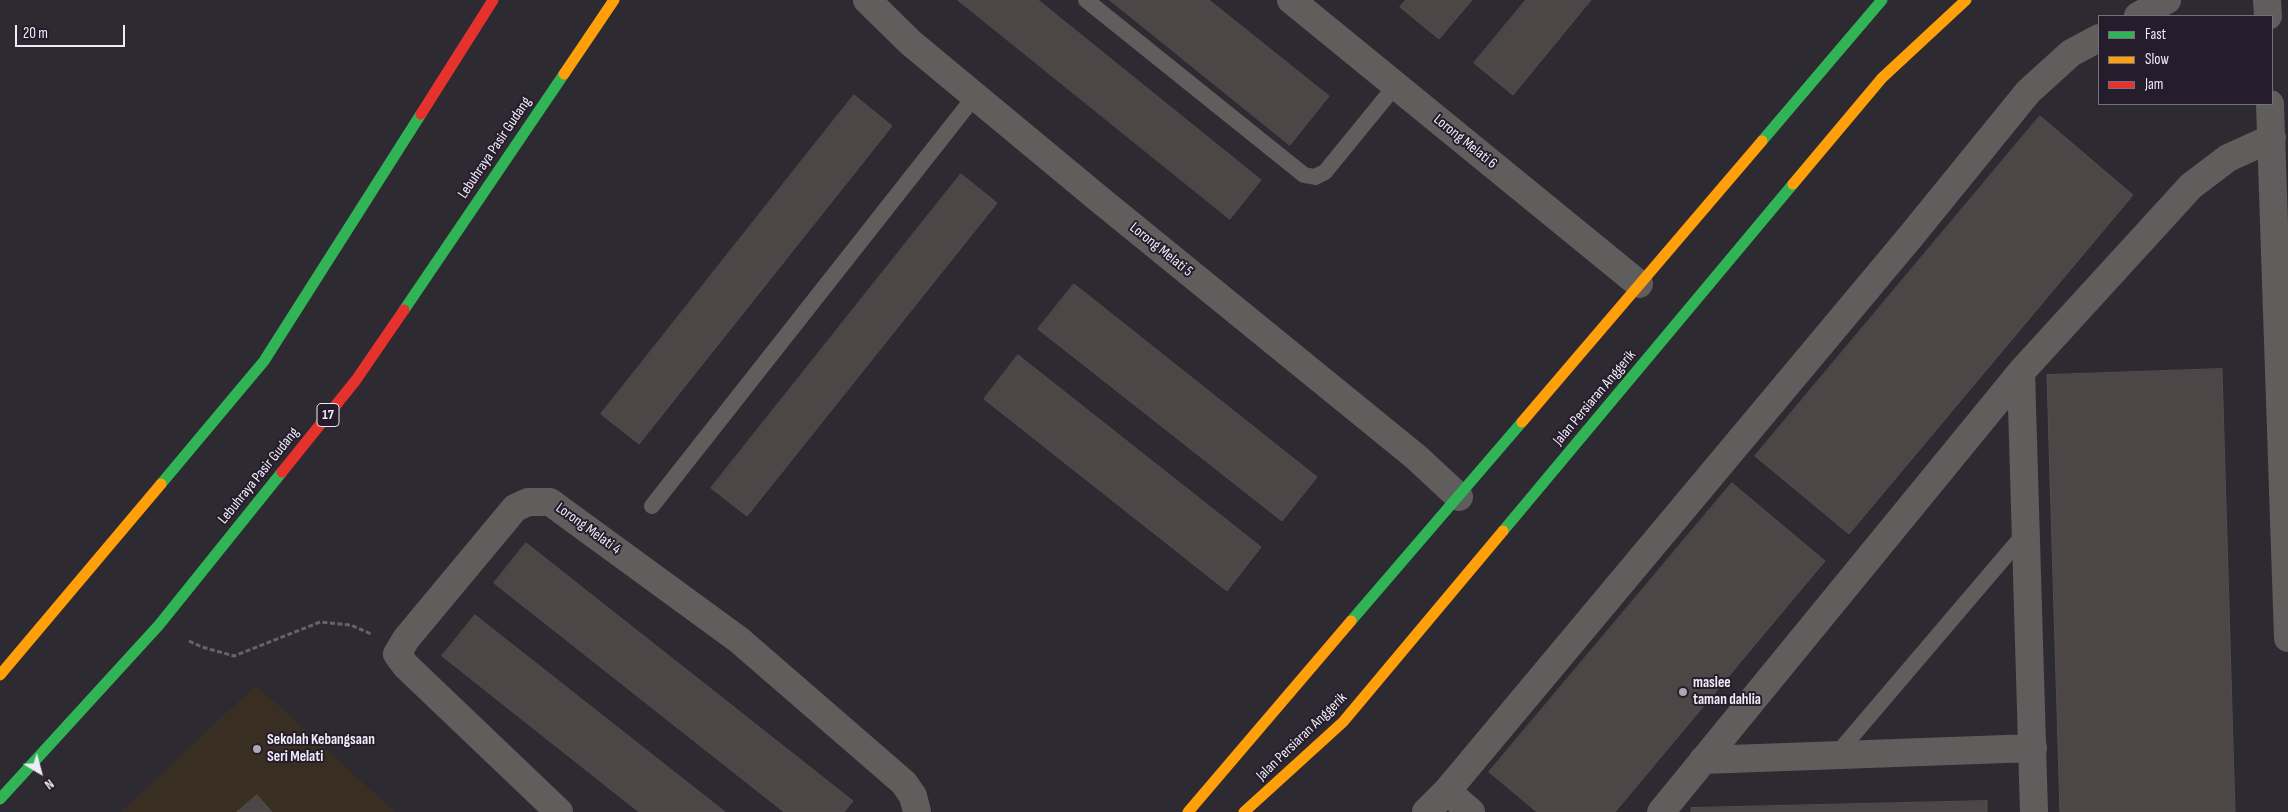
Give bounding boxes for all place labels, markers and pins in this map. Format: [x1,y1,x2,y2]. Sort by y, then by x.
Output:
place label: maslee taman dahlia [1693,674,1761,709]
marker: maslee taman dahlia [1677,686,1689,698]
place label: Sekolah Kebangsaan Seri Melati [267,731,375,766]
marker: Sekolah Kebangsaan Seri Melati [251,743,263,755]

